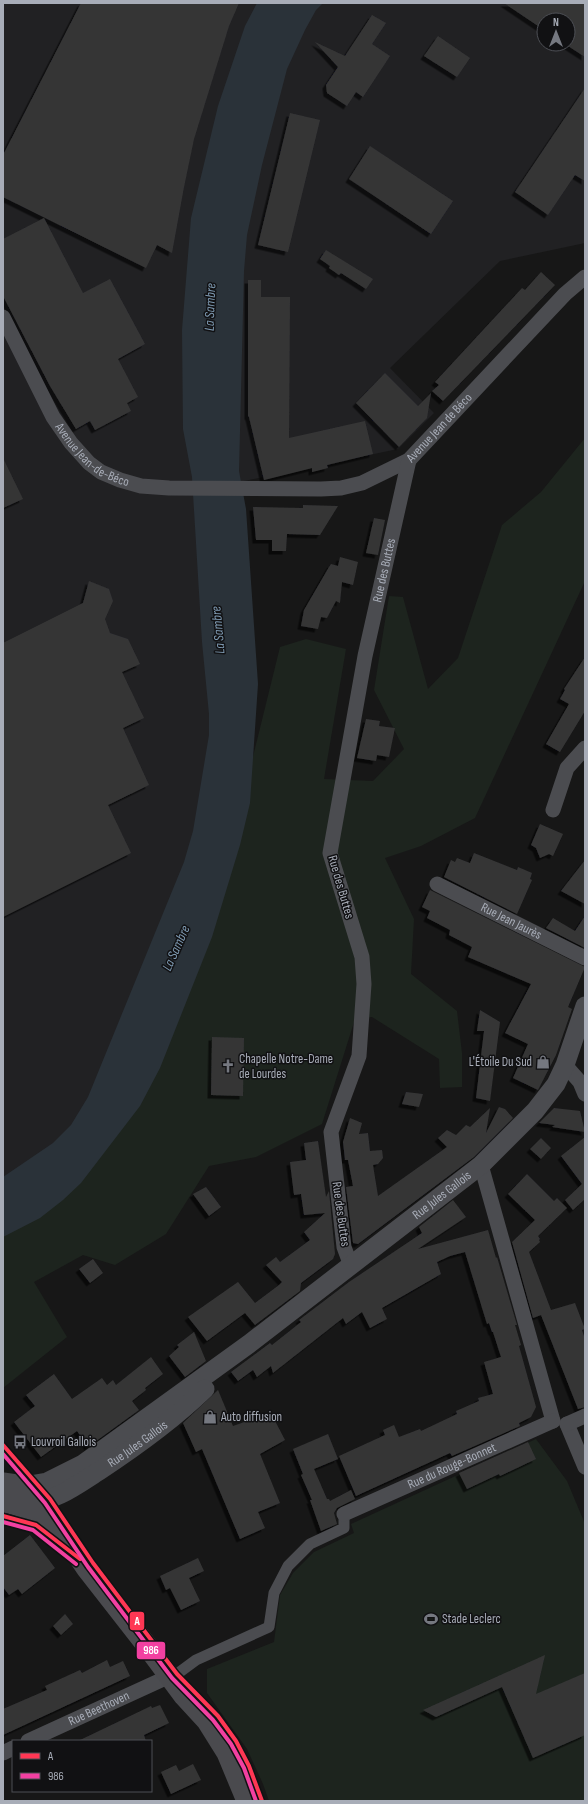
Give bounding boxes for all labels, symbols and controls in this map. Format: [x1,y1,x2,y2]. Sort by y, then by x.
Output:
north arrow [536,12,576,52]
text: N [553,16,559,29]
water label: La Sambre [201,282,219,331]
street label: Avenue Jean de Béco [402,390,476,466]
street label: Avenue Jean-de-Béco [51,419,131,490]
street label: Rue des Buttes [369,536,399,604]
water label: La Sambre [207,605,229,655]
street label: Rue des Buttes [324,854,358,921]
street label: Rue Jean Jaurès [478,899,545,943]
water label: La Sambre [158,922,194,973]
place label: Chapelle Notre-Dame de Lourdes [239,1051,333,1082]
place label: L'Étoile Du Sud [469,1054,532,1070]
shop icon: L'Étoile Du Sud [535,1054,551,1070]
church icon: Chapelle Notre-Dame de Lourdes [220,1058,236,1074]
street label: Rue Jules Gallois [409,1167,475,1223]
street label: Rue des Buttes [329,1181,353,1248]
shop icon: Auto diffusion [202,1409,218,1425]
place label: Auto diffusion [220,1409,282,1425]
street label: Rue Jules Gallois [105,1417,171,1471]
bus stop icon: Louvroil Gallois [12,1434,28,1450]
place label: Louvroil Gallois [31,1434,96,1450]
street label: Rue du Rouge-Bonnet [405,1439,499,1493]
line badge: A [129,1611,145,1631]
sports icon: Stade Leclerc [423,1611,439,1627]
place label: Stade Leclerc [442,1611,501,1627]
text: A [133,1615,140,1628]
line badge: 986 [136,1641,166,1660]
text: 986 [143,1644,159,1657]
street label: Rue Beethoven [66,1688,132,1729]
legend [12,1740,152,1792]
text: A [47,1749,54,1764]
text: 986 [48,1769,64,1784]

